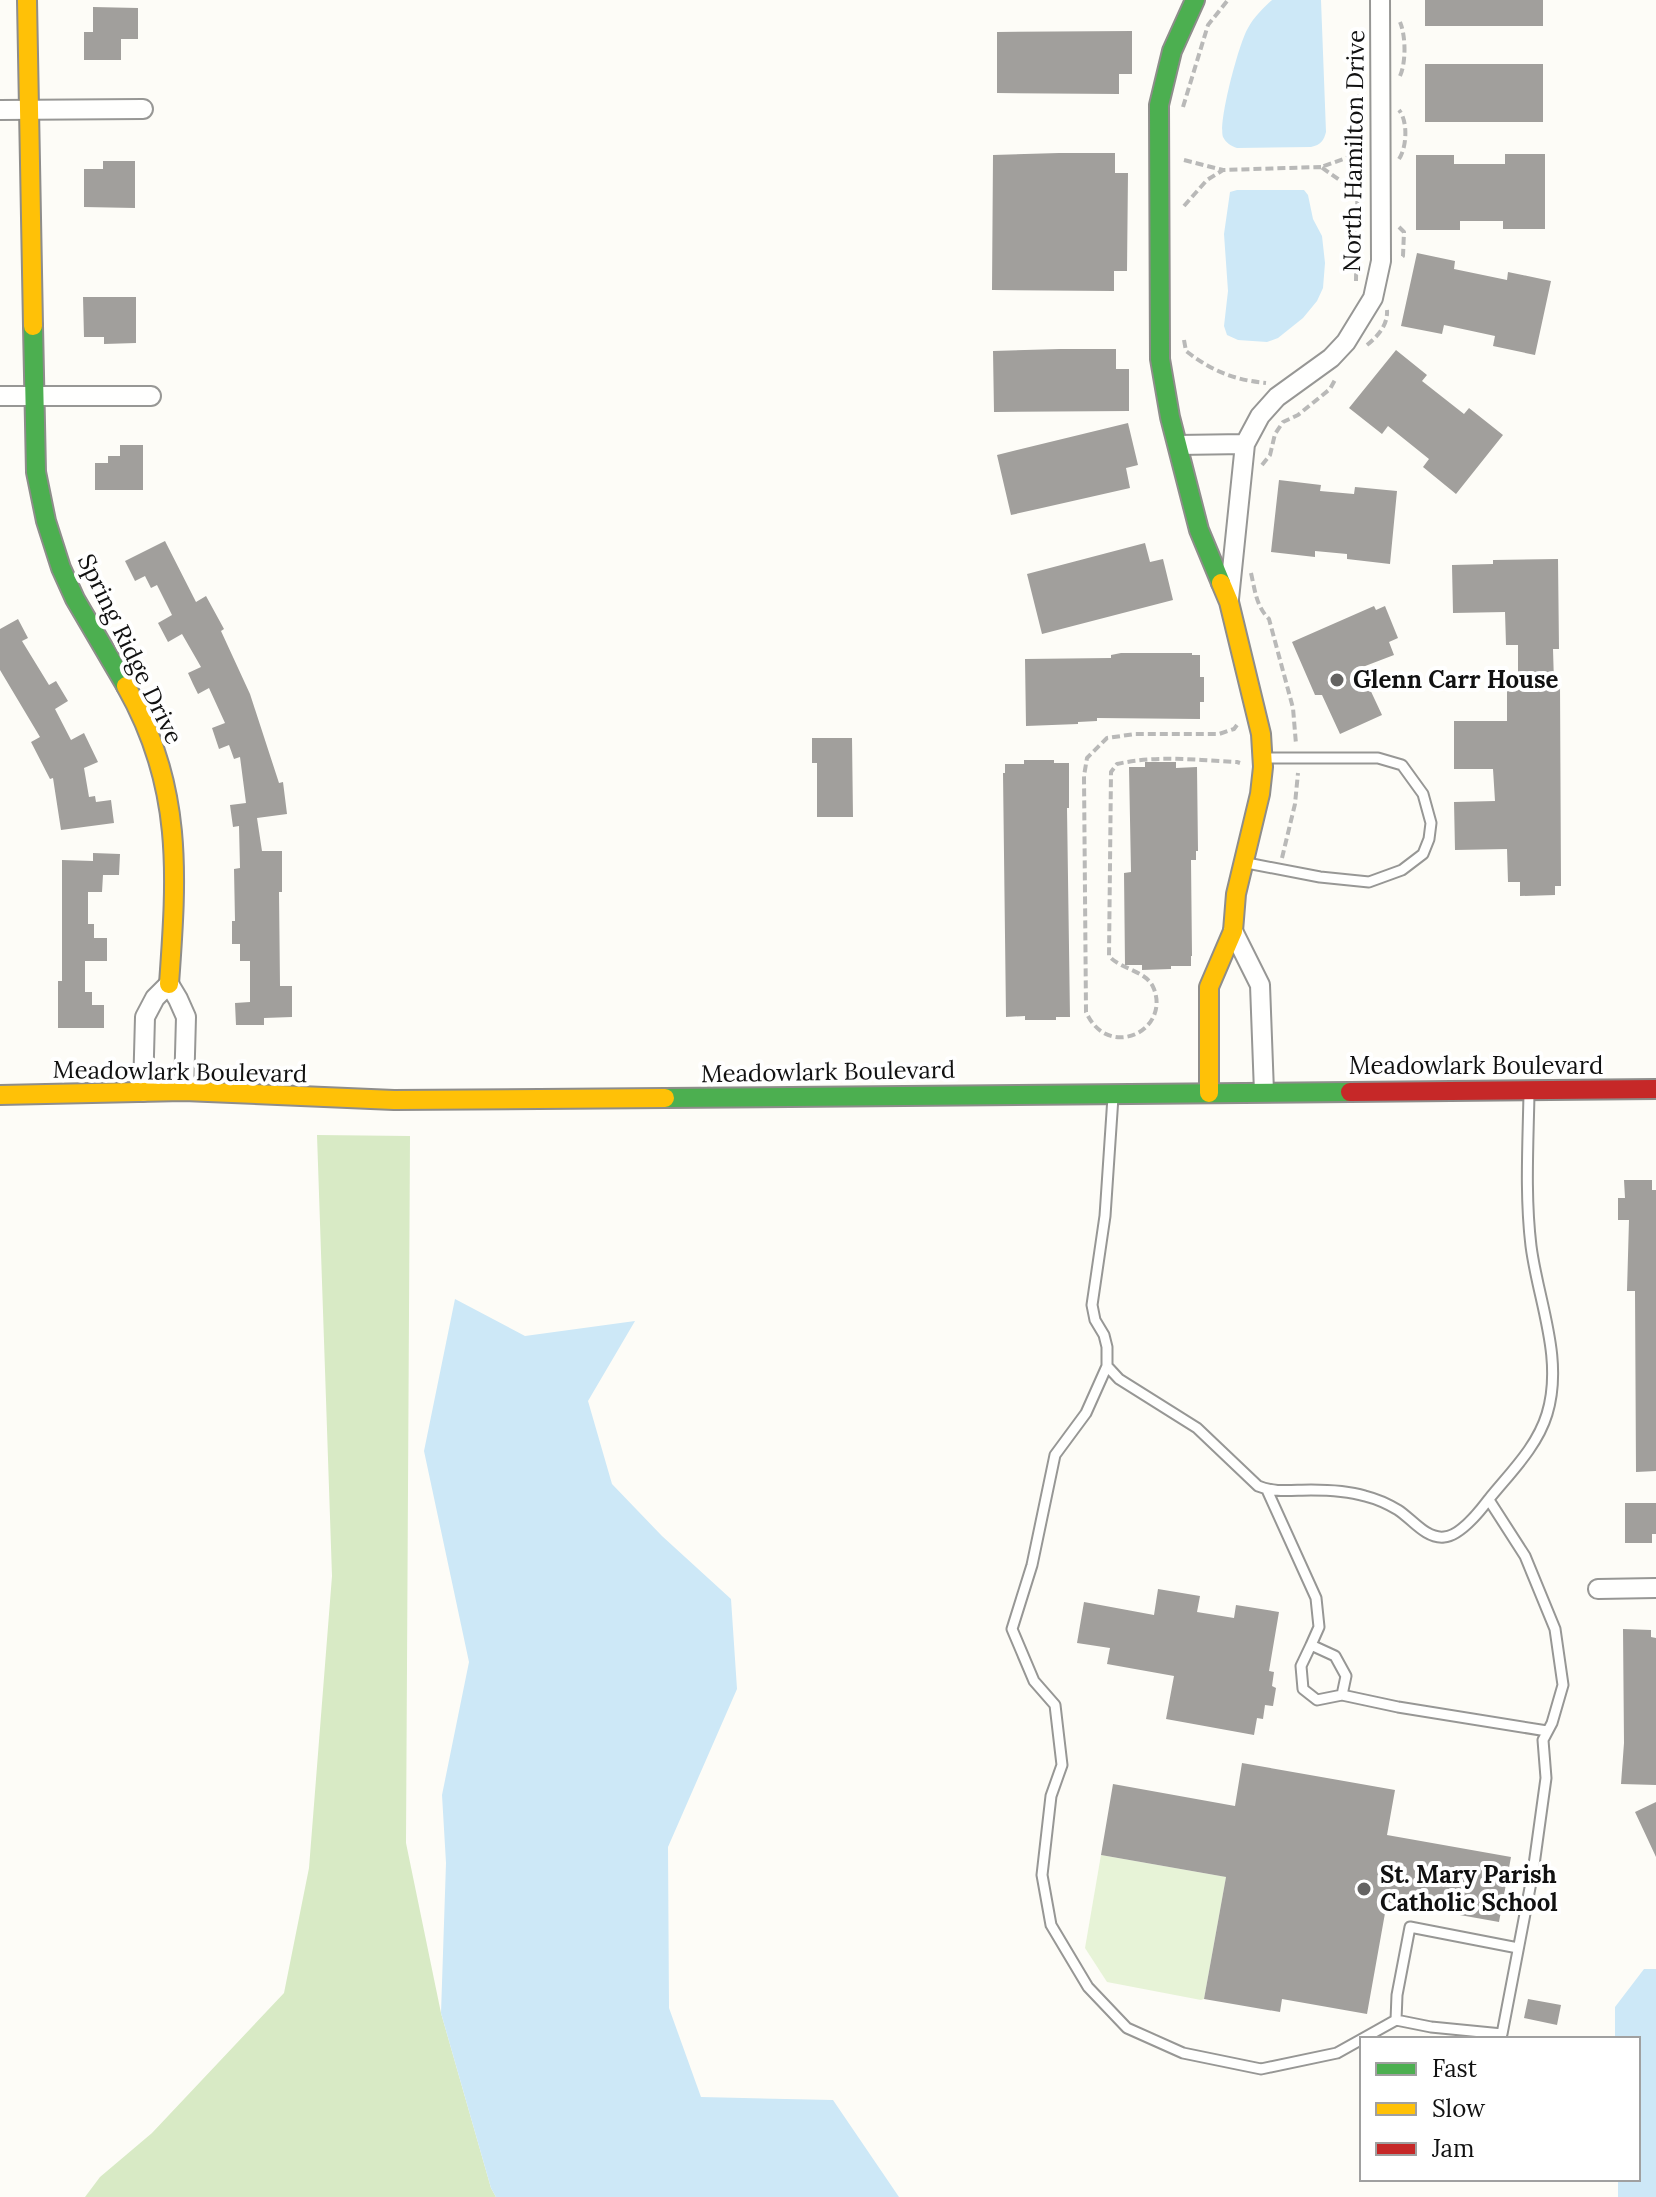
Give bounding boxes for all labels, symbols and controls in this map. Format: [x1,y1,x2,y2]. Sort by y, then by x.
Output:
street label: North Hamilton Drive [1336,29,1371,272]
street label: Spring Ridge Drive [71,549,190,749]
place label: Glenn Carr House [1353,664,1559,695]
marker: Glenn Carr House [1328,671,1346,689]
street label: Meadowlark Boulevard [1349,1050,1603,1081]
street label: Meadowlark Boulevard [52,1054,308,1089]
street label: Meadowlark Boulevard [700,1054,956,1089]
place label: St. Mary Parish Catholic School [1380,1859,1558,1918]
marker: St. Mary Parish Catholic School [1355,1880,1373,1898]
legend [1360,2037,1640,2181]
text: Fast [1432,2053,1478,2084]
text: Slow [1432,2093,1486,2124]
text: Jam [1431,2133,1474,2164]

